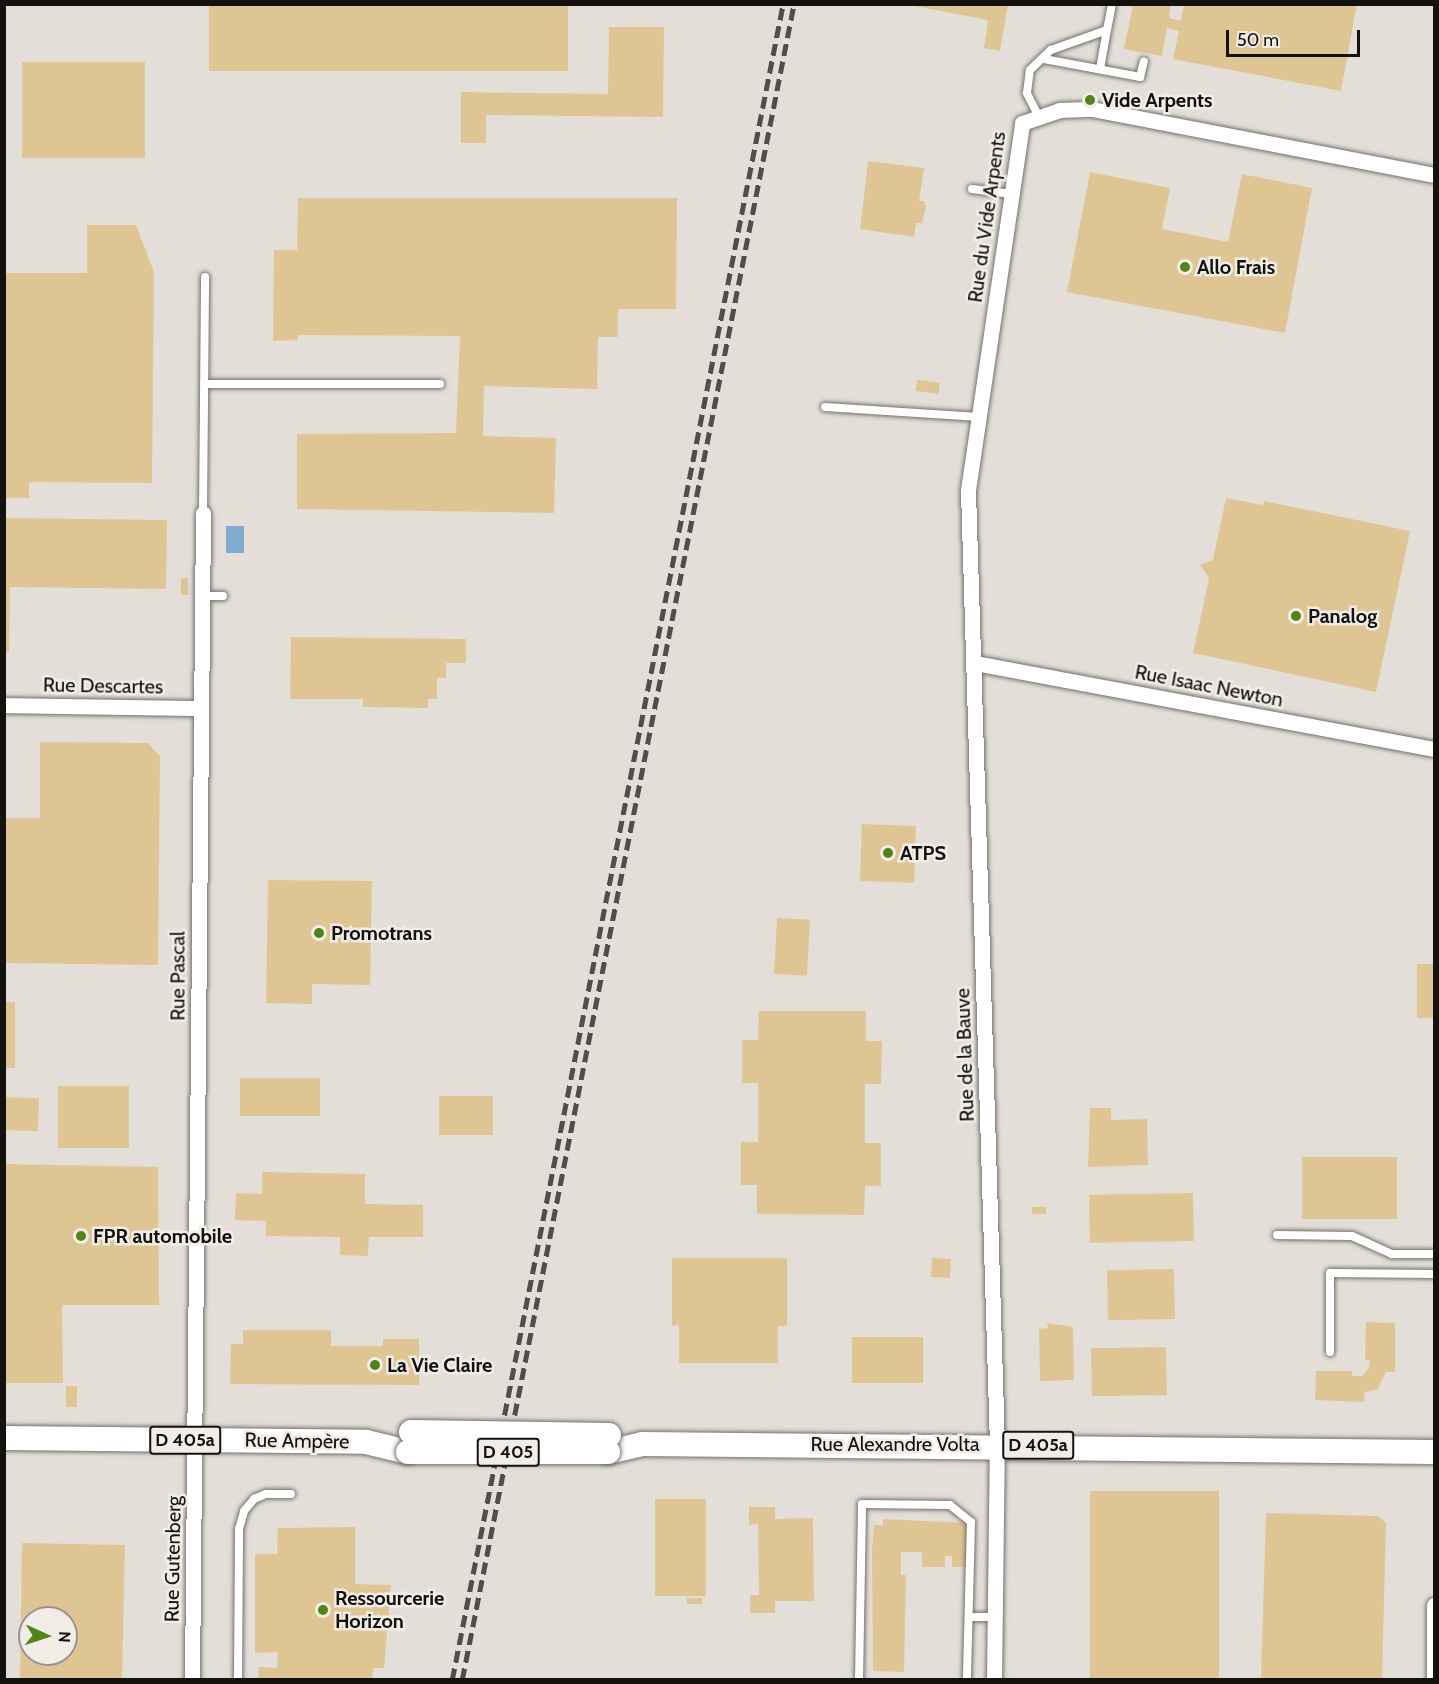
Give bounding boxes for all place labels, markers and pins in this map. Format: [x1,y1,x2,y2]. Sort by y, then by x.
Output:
place label: Vide Arpents [1102,88,1212,112]
marker: Vide Arpents [1083,93,1097,107]
place label: Allo Frais [1197,255,1275,279]
marker: Allo Frais [1178,260,1192,274]
place label: Panalog [1308,604,1377,628]
marker: Panalog [1289,609,1303,623]
place label: ATPS [900,841,946,865]
marker: ATPS [881,846,895,860]
place label: Promotrans [331,921,432,945]
marker: Promotrans [312,926,326,940]
place label: FPR automobile [93,1224,232,1248]
marker: FPR automobile [74,1229,88,1243]
place label: La Vie Claire [387,1353,492,1377]
marker: La Vie Claire [368,1358,382,1372]
place label: Ressourcerie Horizon [335,1586,444,1633]
marker: Ressourcerie Horizon [316,1603,330,1617]

